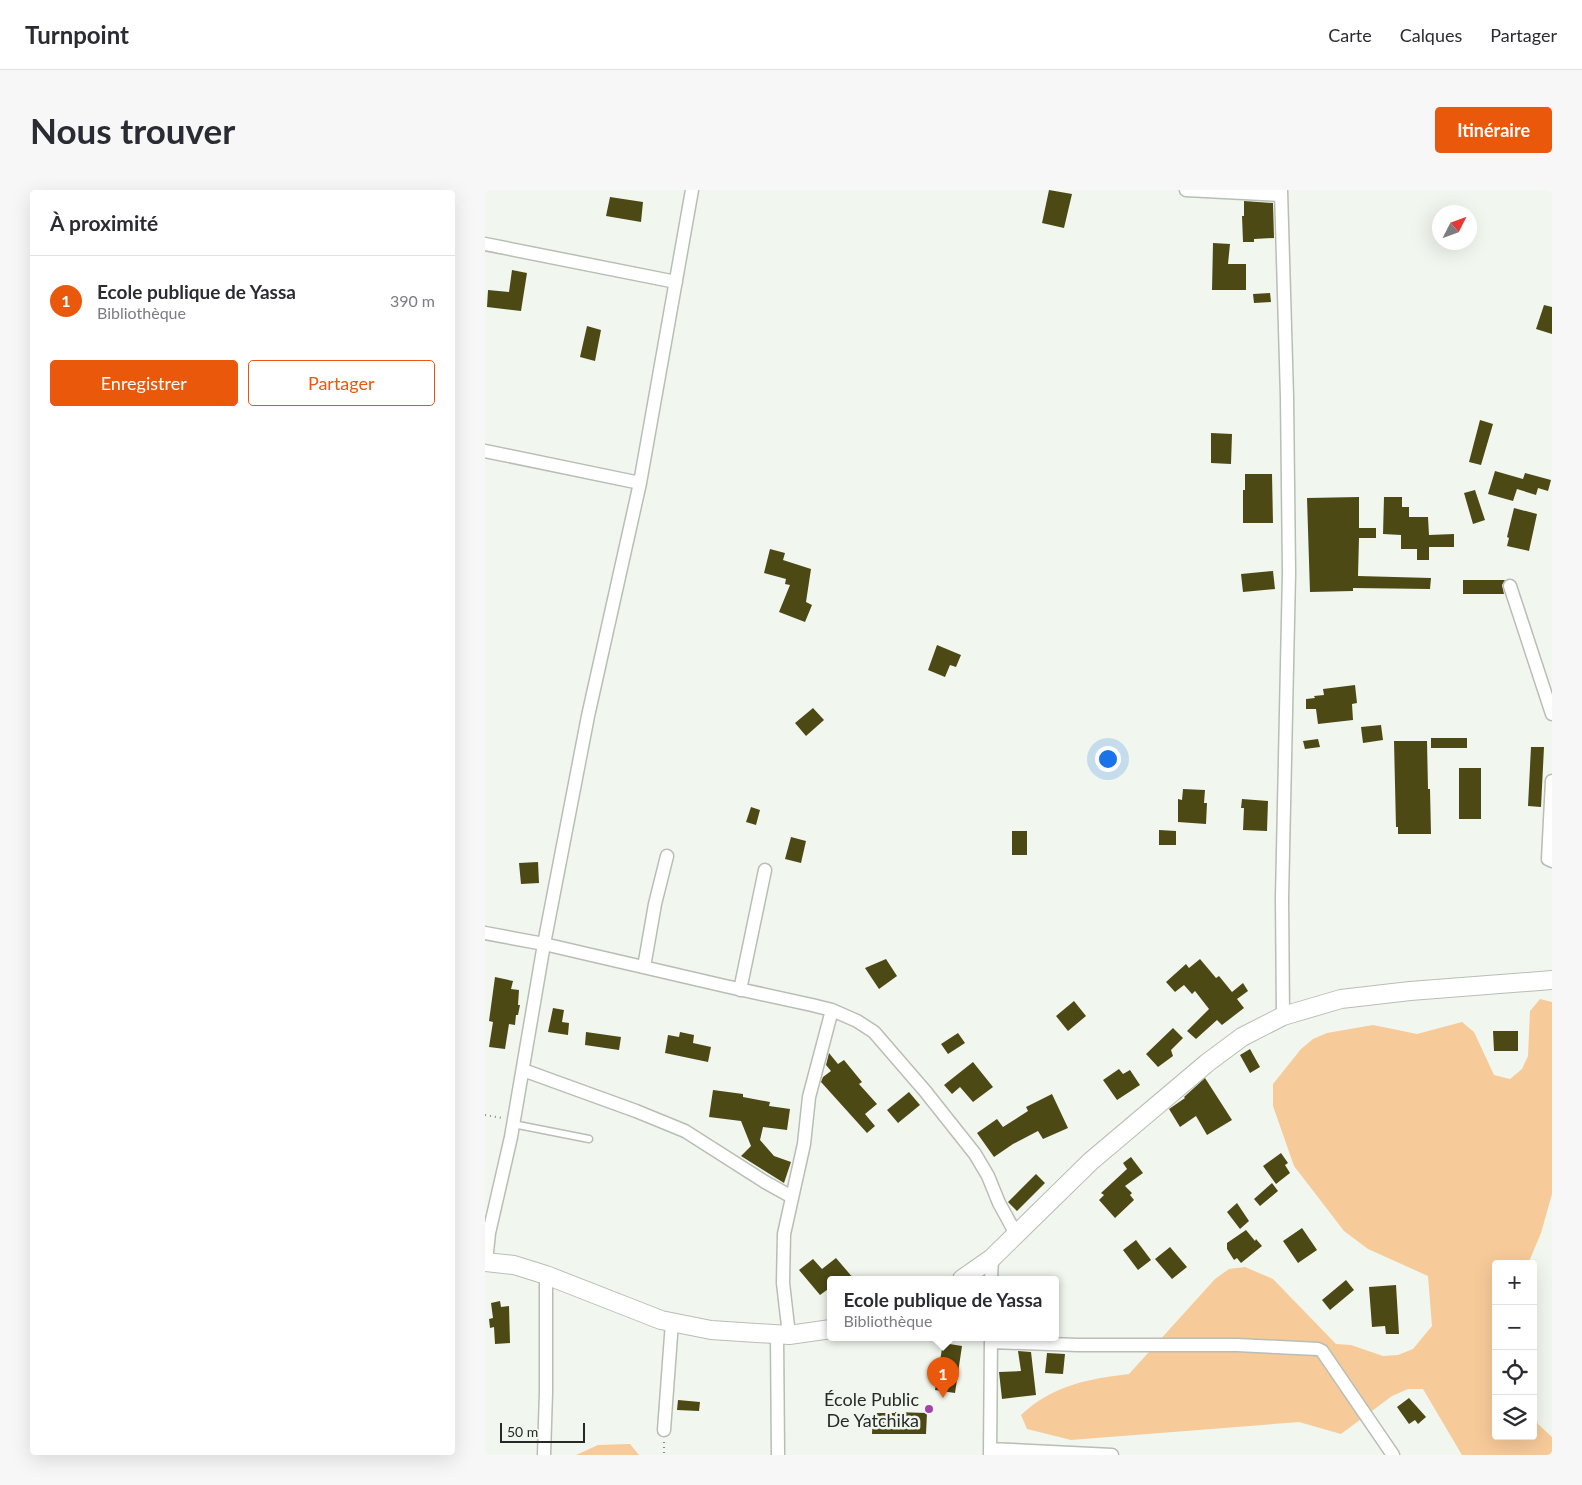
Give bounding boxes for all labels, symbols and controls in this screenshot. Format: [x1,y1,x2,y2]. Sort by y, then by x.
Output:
text: Turnpoint [25,20,129,49]
text: Carte [1328,24,1372,46]
text: Calques [1400,24,1462,46]
text: Partager [1490,24,1557,46]
button: Itinéraire [1435,107,1552,153]
text: Nous trouver [30,109,235,151]
north arrow [1432,205,1477,250]
text: À proximité [50,210,158,235]
text: Ecole publique de Yassa [97,280,296,303]
text: 1 [61,291,71,310]
text: 390 m [390,291,435,310]
text: Bibliothèque [97,303,186,322]
button: Enregistrer [50,360,238,406]
button: Partager [248,360,435,406]
your location [1095,746,1121,772]
map controls [1492,1260,1537,1440]
button: + [1492,1260,1537,1305]
popup [827,1276,1059,1341]
text: Ecole publique de Yassa [844,1288,1042,1311]
button: − [1492,1305,1537,1350]
text: Bibliothèque [844,1311,933,1330]
button: locate [1492,1350,1537,1395]
pin: 1 [927,1357,959,1398]
place label: École Public De Yatchika [824,1388,919,1431]
button: layers [1492,1395,1537,1440]
marker: École Public De Yatchika [923,1403,935,1415]
scale bar [500,1420,585,1443]
text: 50 m [507,1423,538,1440]

